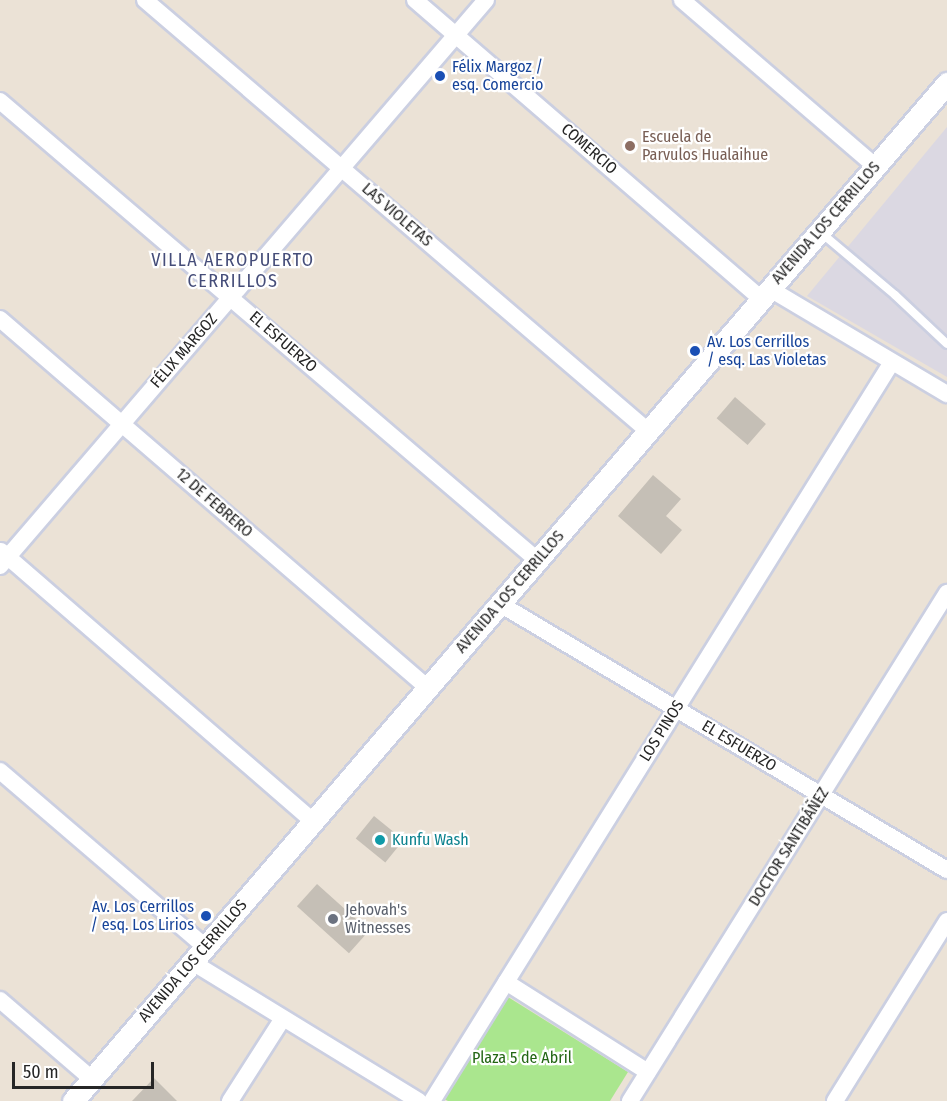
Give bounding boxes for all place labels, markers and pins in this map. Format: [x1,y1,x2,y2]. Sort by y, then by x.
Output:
place label: Félix Margoz / esq. Comercio [452,57,543,95]
marker: Félix Margoz / esq. Comercio [433,69,447,83]
place label: Escuela de Parvulos Hualaihue [642,127,768,165]
marker: Escuela de Parvulos Hualaihue [623,139,637,153]
place label: Av. Los Cerrillos / esq. Las Violetas [707,332,826,370]
marker: Av. Los Cerrillos / esq. Las Violetas [688,344,702,358]
place label: Kunfu Wash [392,830,469,850]
marker: Kunfu Wash [373,833,387,847]
place label: Av. Los Cerrillos / esq. Los Lirios [91,897,194,935]
place label: Jehovah's Witnesses [345,900,411,938]
marker: Av. Los Cerrillos / esq. Los Lirios [199,909,213,923]
marker: Jehovah's Witnesses [326,912,340,926]

